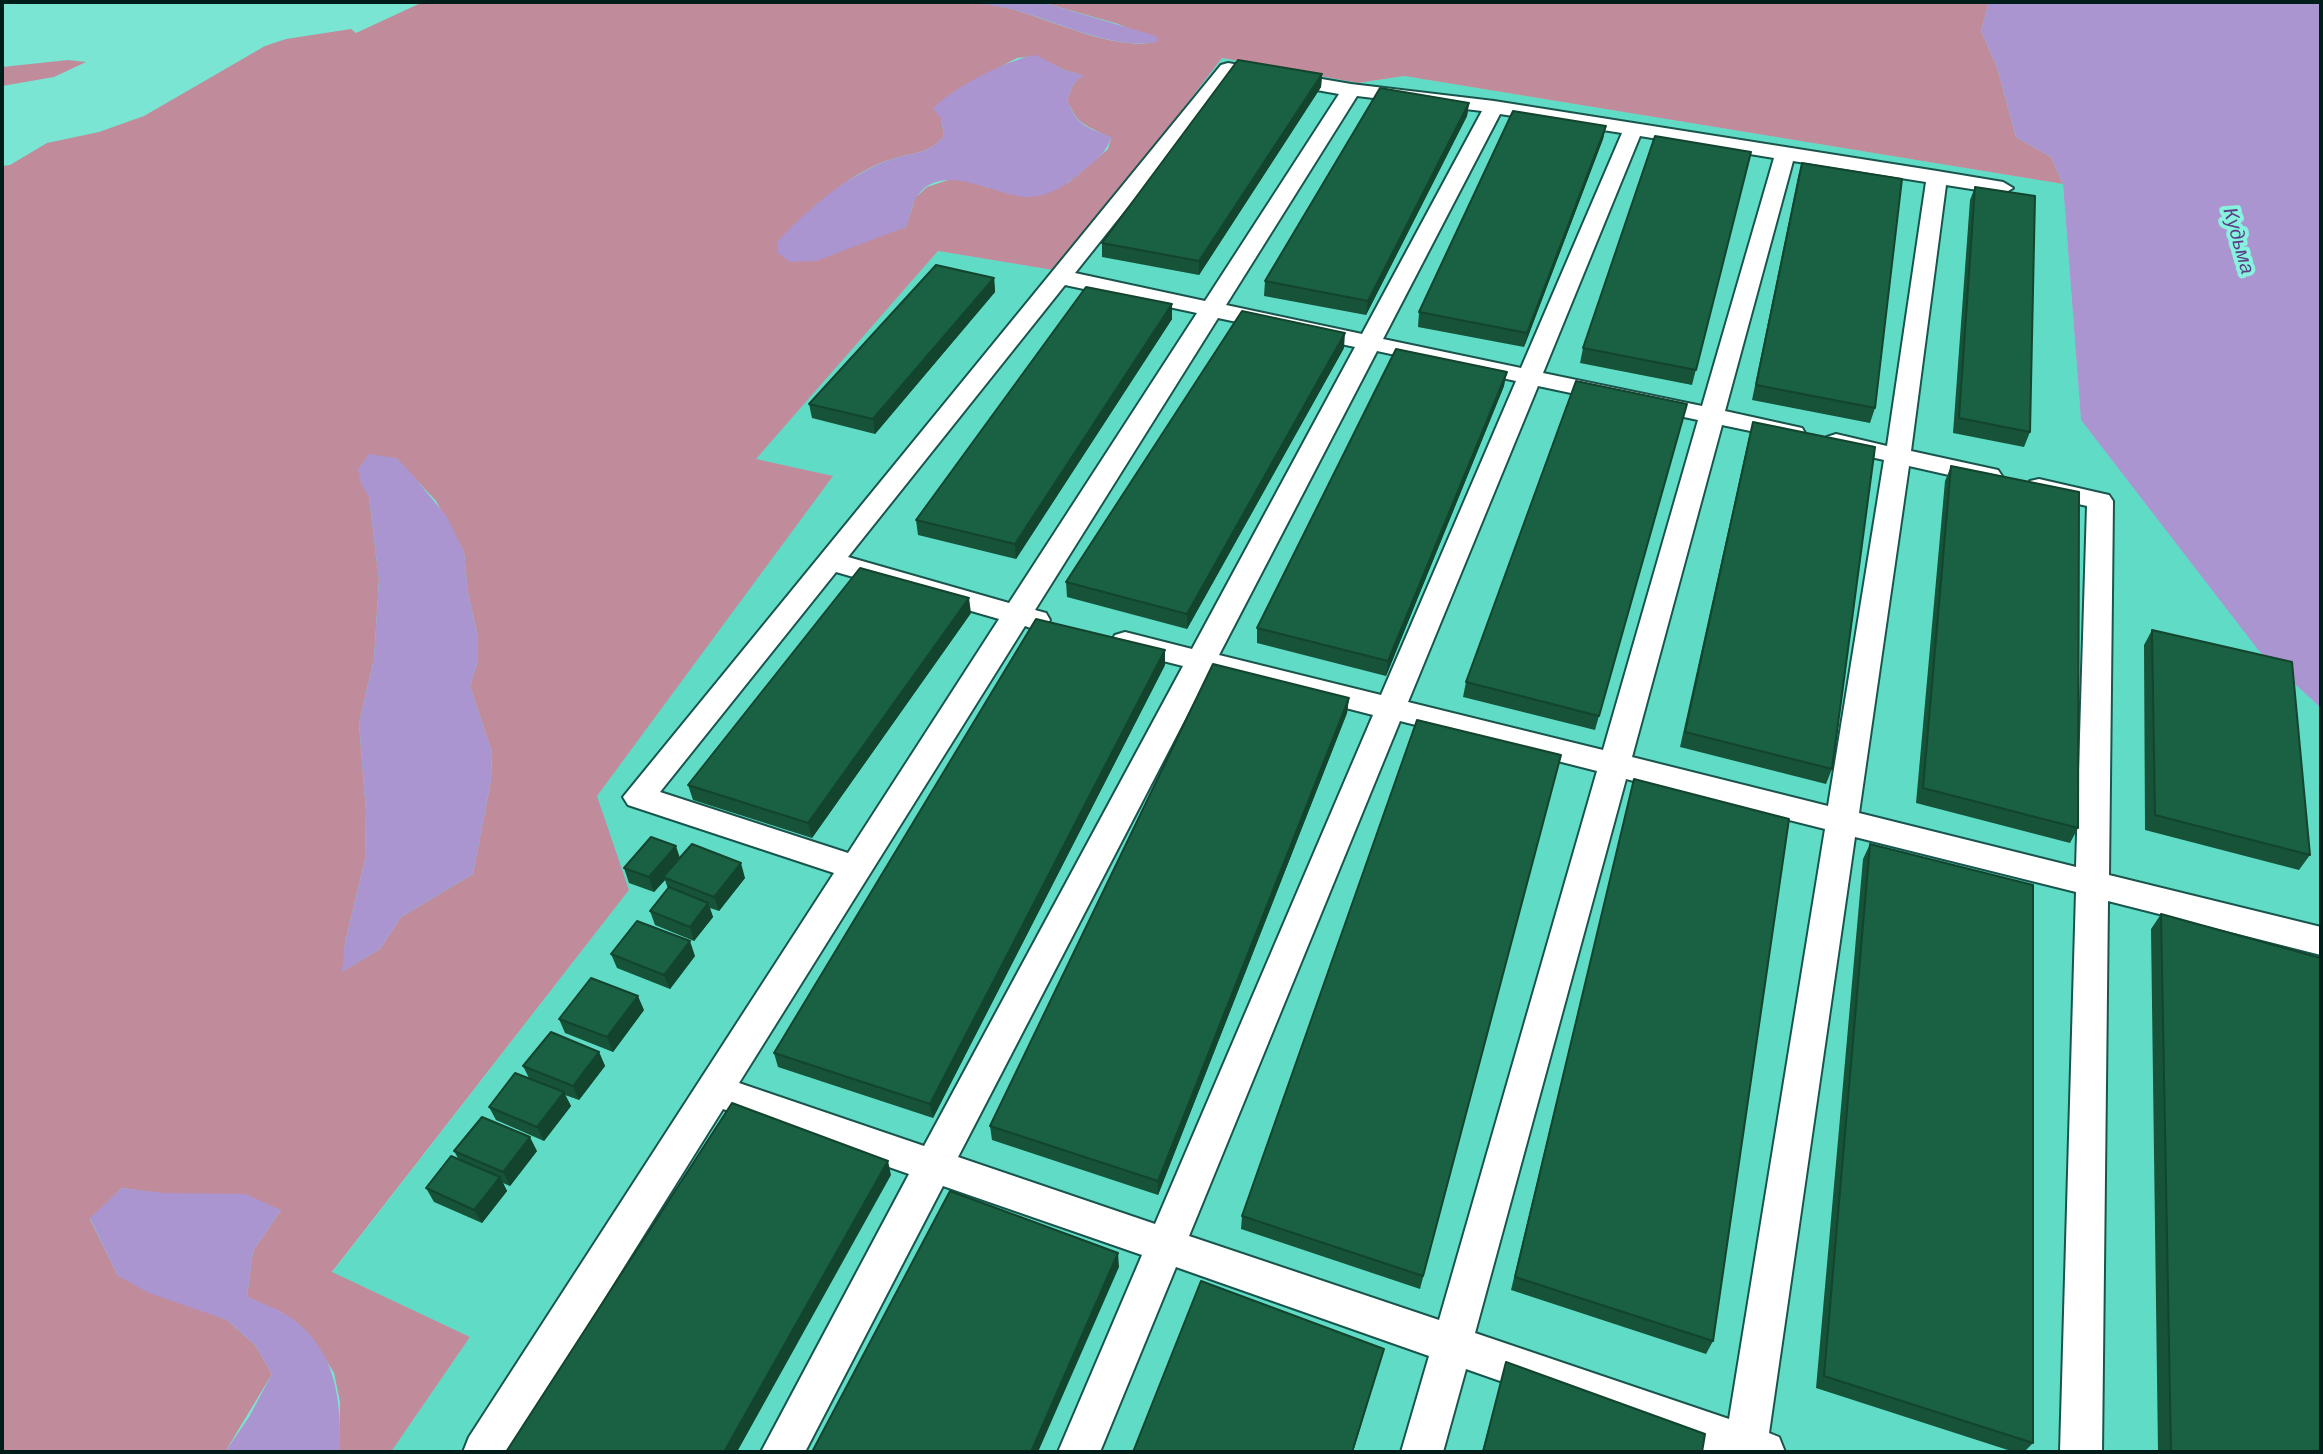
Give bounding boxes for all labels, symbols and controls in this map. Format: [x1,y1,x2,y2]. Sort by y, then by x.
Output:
water label: Кудьма [2217,205,2259,277]

